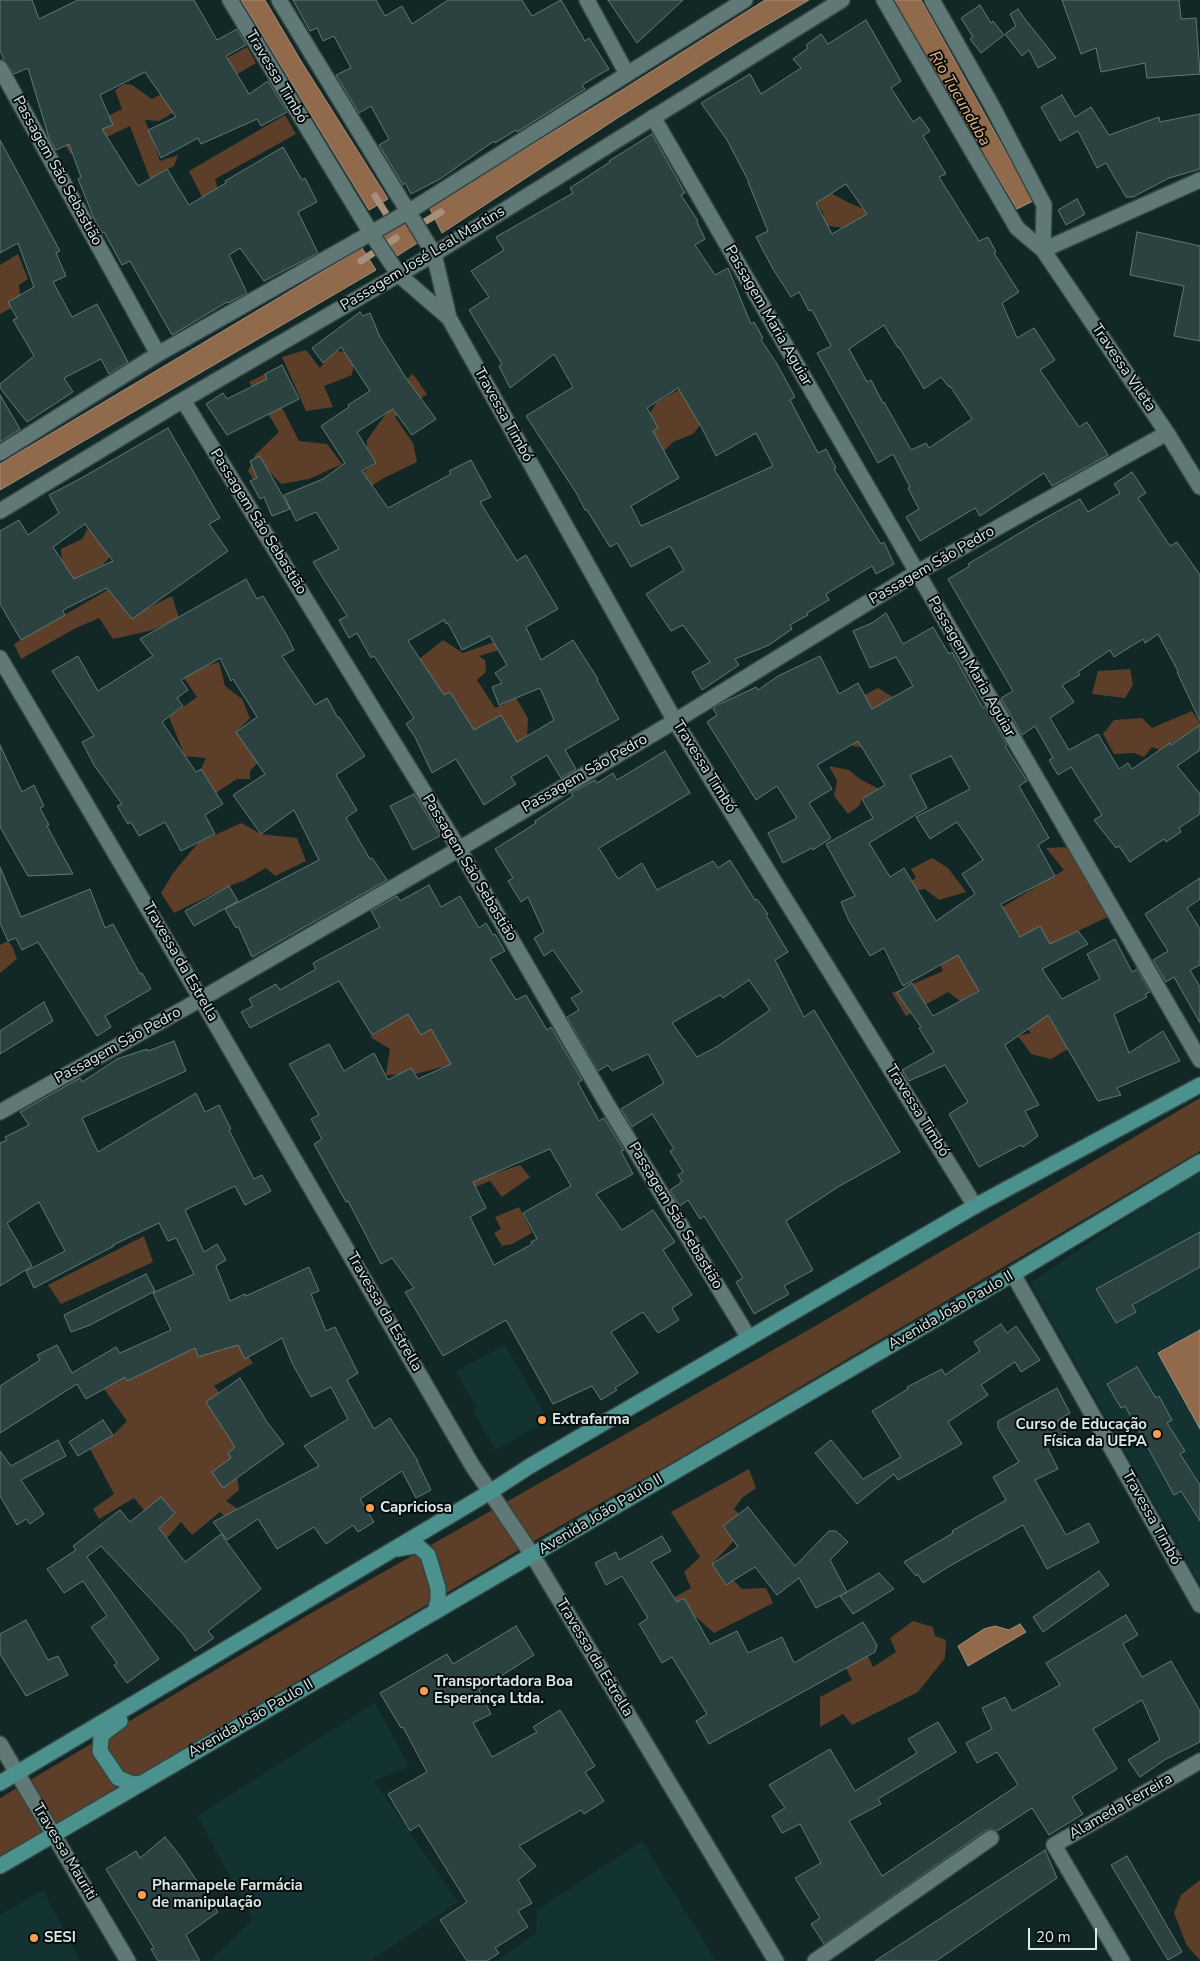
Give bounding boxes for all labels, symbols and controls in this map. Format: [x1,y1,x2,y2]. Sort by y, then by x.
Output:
street label: Travessa Timbó [241,27,311,127]
water label: Rio Tucunduba [924,48,994,150]
street label: Passagem São Sebastião [8,93,106,249]
street label: Passagem José Leal Martins [338,203,508,315]
street label: Passagem Maria Aguiar [720,243,816,389]
street label: Travessa Vileta [1087,321,1159,415]
street label: Travessa Timbó [470,365,536,465]
street label: Passagem São Sebastião [206,446,310,598]
street label: Passagem São Pedro [866,523,998,609]
street label: Passagem Maria Aguiar [923,594,1019,740]
street label: Travessa Timbó [668,718,740,816]
street label: Passagem São Pedro [519,731,651,817]
street label: Passagem São Sebastião [418,791,520,945]
street label: Travessa da Estrella [139,899,221,1025]
street label: Passagem São Pedro [52,1004,184,1088]
street label: Travessa Timbó [881,1062,953,1160]
street label: Passagem São Sebastião [624,1139,726,1293]
street label: Travessa da Estrella [343,1249,425,1375]
street label: Avenida João Paulo II [885,1268,1017,1354]
place label: Extrafarma [552,1411,630,1429]
marker: Extrafarma [536,1414,548,1426]
place label: Curso de Educação Física da UEPA [1016,1416,1147,1451]
marker: Curso de Educação Física da UEPA [1151,1428,1163,1440]
street label: Travessa Timbó [1118,1468,1184,1568]
street label: Avenida João Paulo II [536,1471,666,1559]
place label: Capriciosa [380,1499,452,1517]
marker: Capriciosa [364,1502,376,1514]
street label: Travessa da Estrella [552,1596,636,1720]
place label: Transportadora Boa Esperança Ltda. [434,1673,573,1708]
street label: Avenida João Paulo II [185,1676,317,1762]
marker: Transportadora Boa Esperança Ltda. [418,1685,430,1697]
street label: Alameda Ferreira [1066,1770,1176,1844]
street label: Travessa Mauriti [28,1800,100,1904]
place label: Pharmapele Farmácia de manipulação [152,1877,303,1912]
marker: Pharmapele Farmácia de manipulação [136,1889,148,1901]
scale bar [1030,1918,1099,1950]
text: 20 m [1036,1927,1071,1947]
place label: SESI [44,1929,76,1947]
marker: SESI [28,1932,40,1944]

